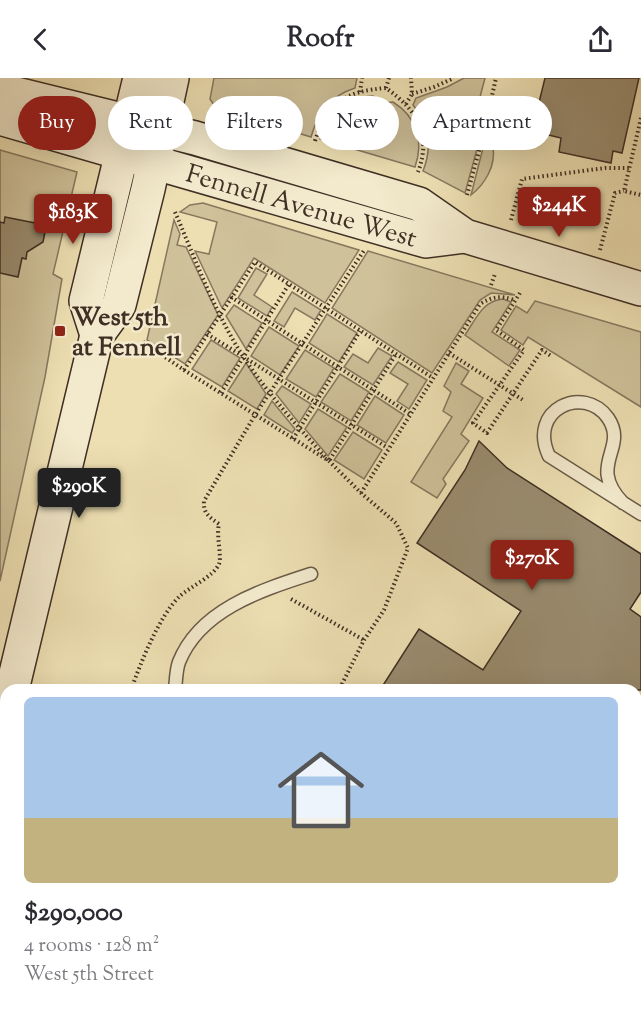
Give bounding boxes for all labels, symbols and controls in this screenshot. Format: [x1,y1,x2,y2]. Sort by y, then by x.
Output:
text: Roofr [287,20,354,59]
icon: back [24,23,57,56]
icon: share [584,23,617,56]
chip: Buy [18,96,96,150]
chip: Rent [108,96,193,150]
chip: Filters [205,96,303,150]
chip: New [315,96,399,150]
chip: Apartment [411,96,552,150]
street label: Fennell Avenue West [181,157,421,258]
pin: $244K [517,187,601,238]
text: $244K [532,192,586,221]
pin: $183K [31,194,115,245]
text: $183K [48,199,98,228]
place label: West 5th at Fennell [72,300,182,367]
marker: West 5th at Fennell [53,324,67,338]
pin: $290K [37,468,121,519]
text: $290K [52,473,106,502]
pin: $270K [490,540,574,591]
text: $270K [505,545,559,574]
icon: home [267,736,375,844]
text: $290,000 [24,895,123,932]
text: 4 rooms · 128 m² [24,932,159,961]
text: West 5th Street [24,961,154,990]

